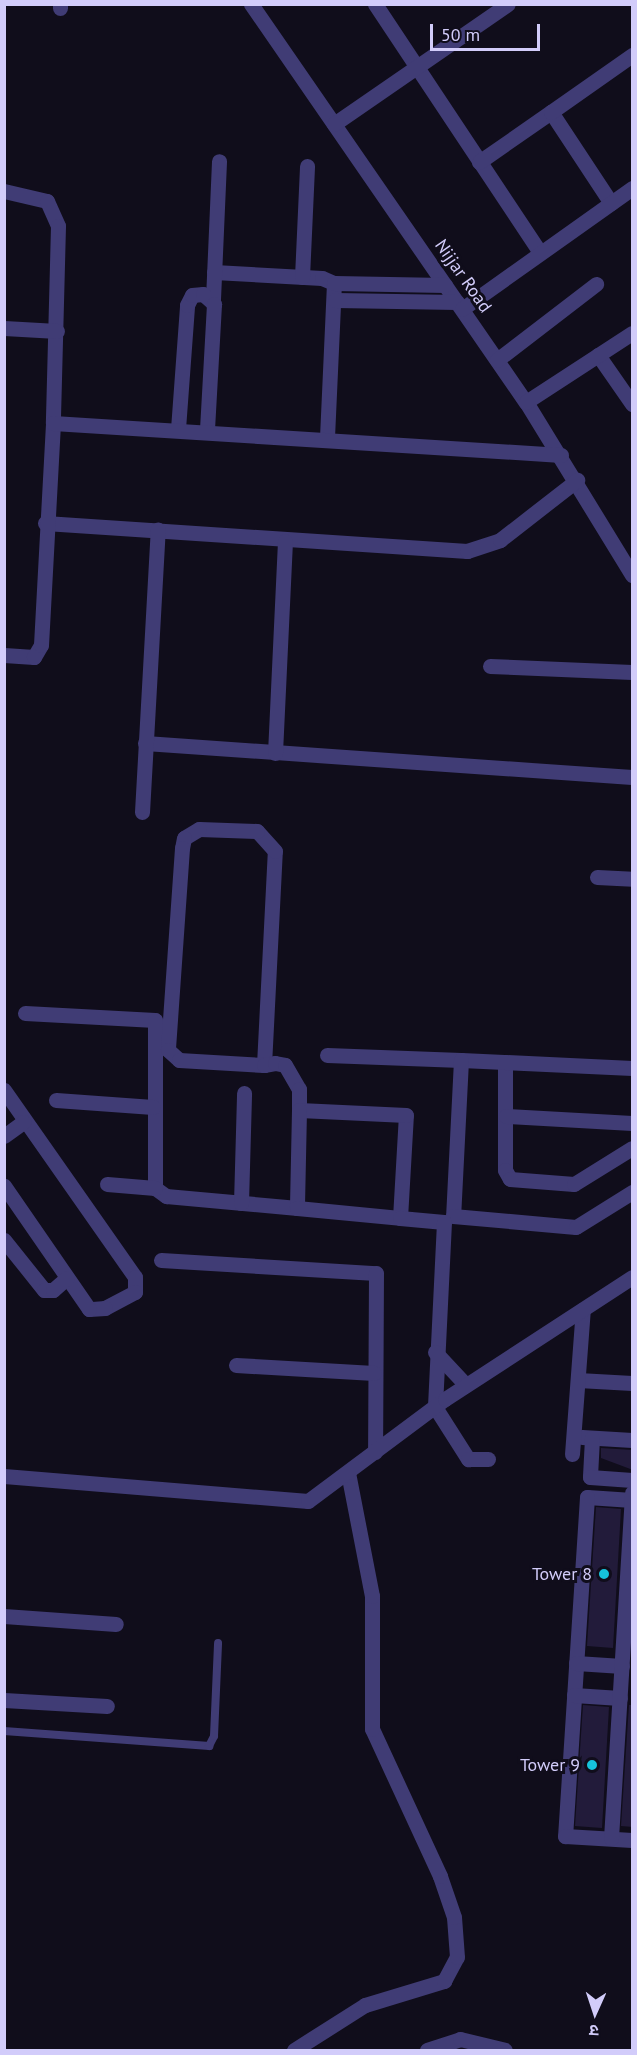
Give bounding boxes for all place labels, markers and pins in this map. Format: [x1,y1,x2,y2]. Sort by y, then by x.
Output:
place label: Tower 8 [532,1563,592,1585]
marker: Tower 8 [597,1567,611,1581]
place label: Tower 9 [520,1754,580,1776]
marker: Tower 9 [585,1758,599,1772]

